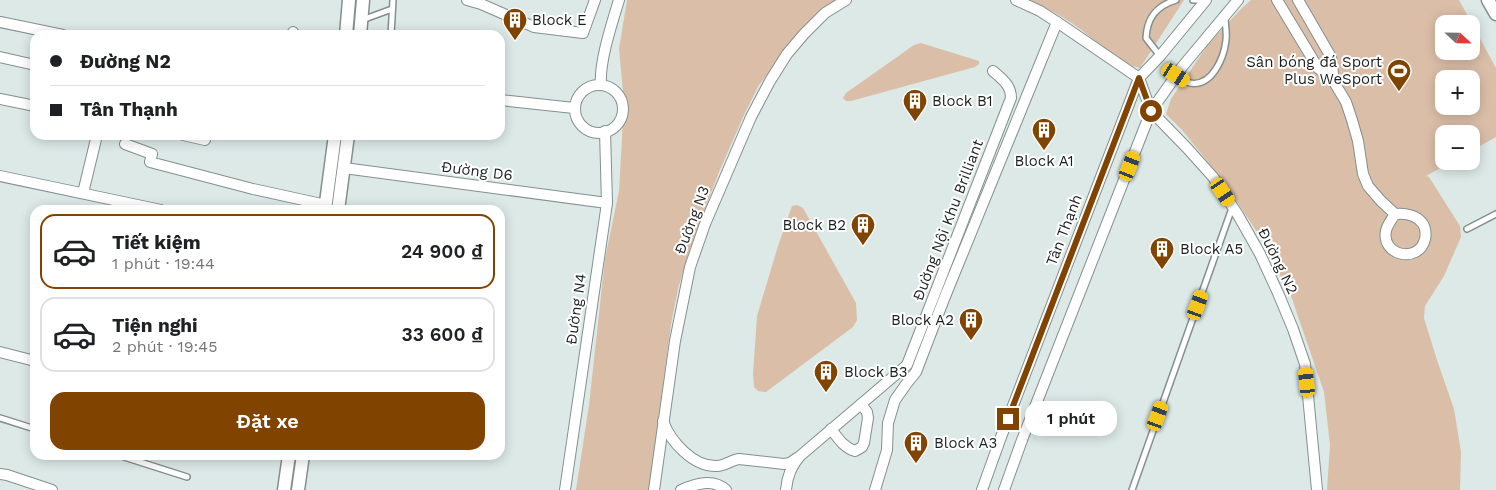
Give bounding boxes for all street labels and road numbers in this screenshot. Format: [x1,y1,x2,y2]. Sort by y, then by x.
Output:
street label: Đường Nội Khu Brilliant [909,136,987,303]
street label: Đường D6 [440,158,514,184]
street label: Đường N3 [671,183,713,257]
street label: Tân Thạnh [1042,192,1086,268]
street label: Đường N2 [1254,225,1302,297]
street label: Đường N4 [562,272,590,346]

